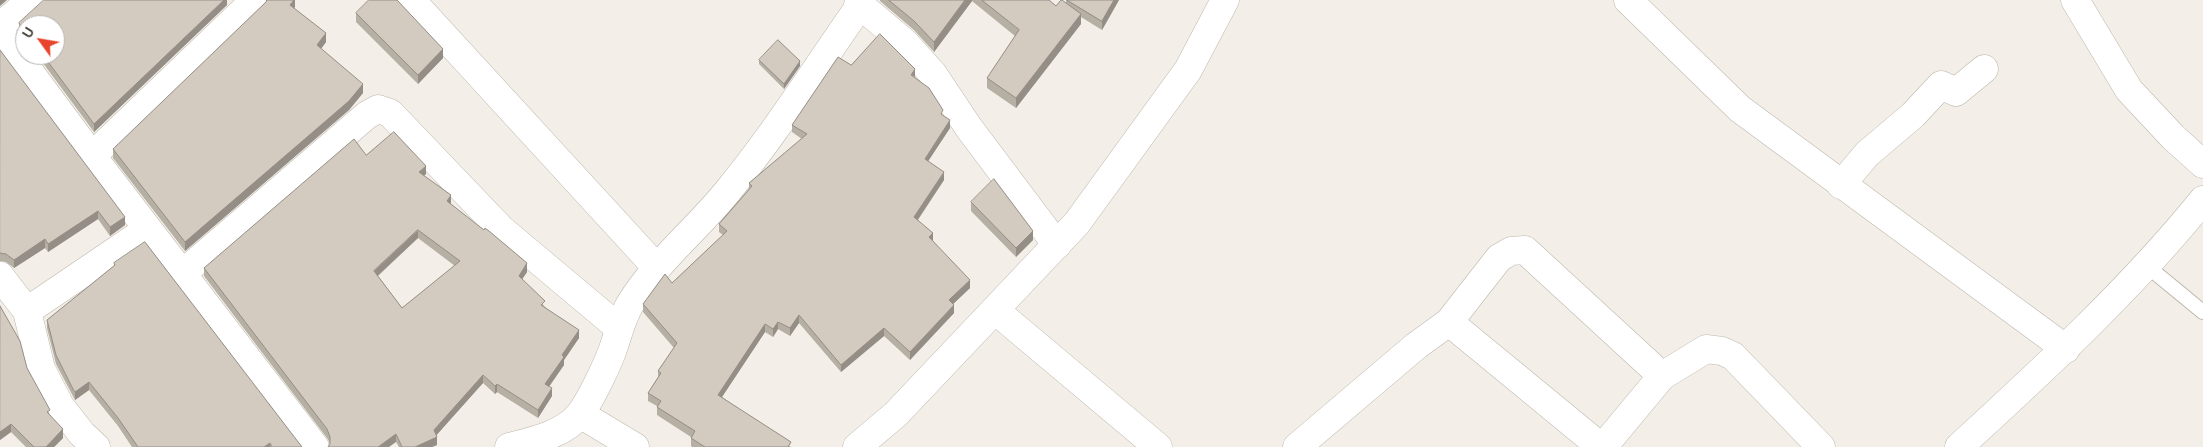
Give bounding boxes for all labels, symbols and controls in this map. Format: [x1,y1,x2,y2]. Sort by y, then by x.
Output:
north arrow [15,15,65,65]
text: U [18,24,38,41]

